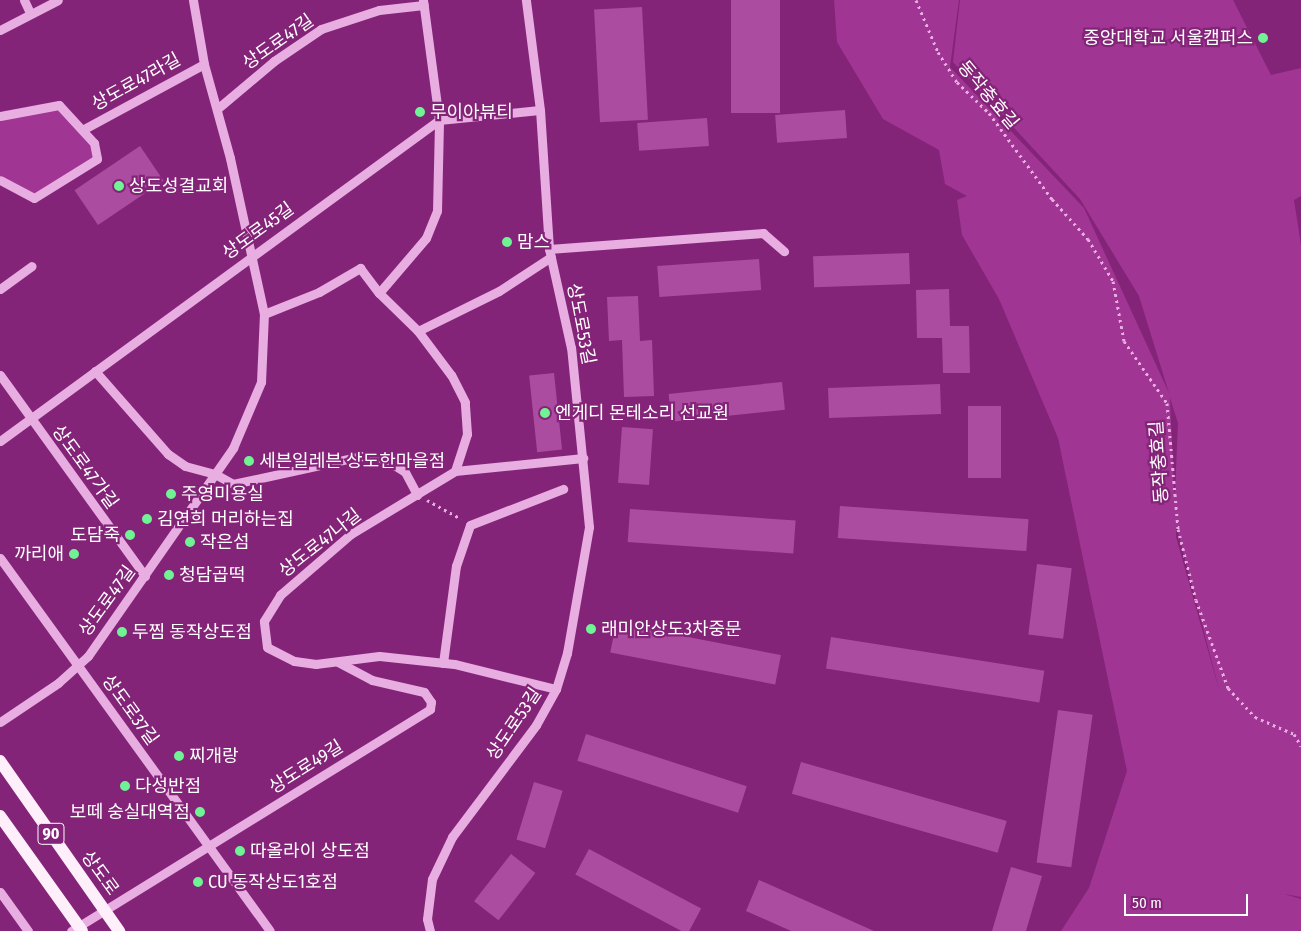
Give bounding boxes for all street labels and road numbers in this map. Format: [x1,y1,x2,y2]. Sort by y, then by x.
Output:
street label: 상도로47길 [238,10,318,74]
street label: 상도로47라길 [88,49,184,115]
street label: 동작충효길 [953,56,1023,134]
street label: 상도로45길 [218,198,298,264]
street label: 상도로53길 [563,281,599,367]
street label: 동작충효길 [1145,420,1173,504]
street label: 상도로47가길 [47,421,123,513]
street label: 상도로47나길 [275,504,365,582]
street label: 상도로47길 [74,562,140,640]
street label: 상도로37길 [97,671,163,749]
street label: 상도로53길 [482,684,546,764]
street label: 상도로49길 [265,736,347,798]
road number: 90 [37,821,65,848]
street label: 상도로 [77,847,123,899]

